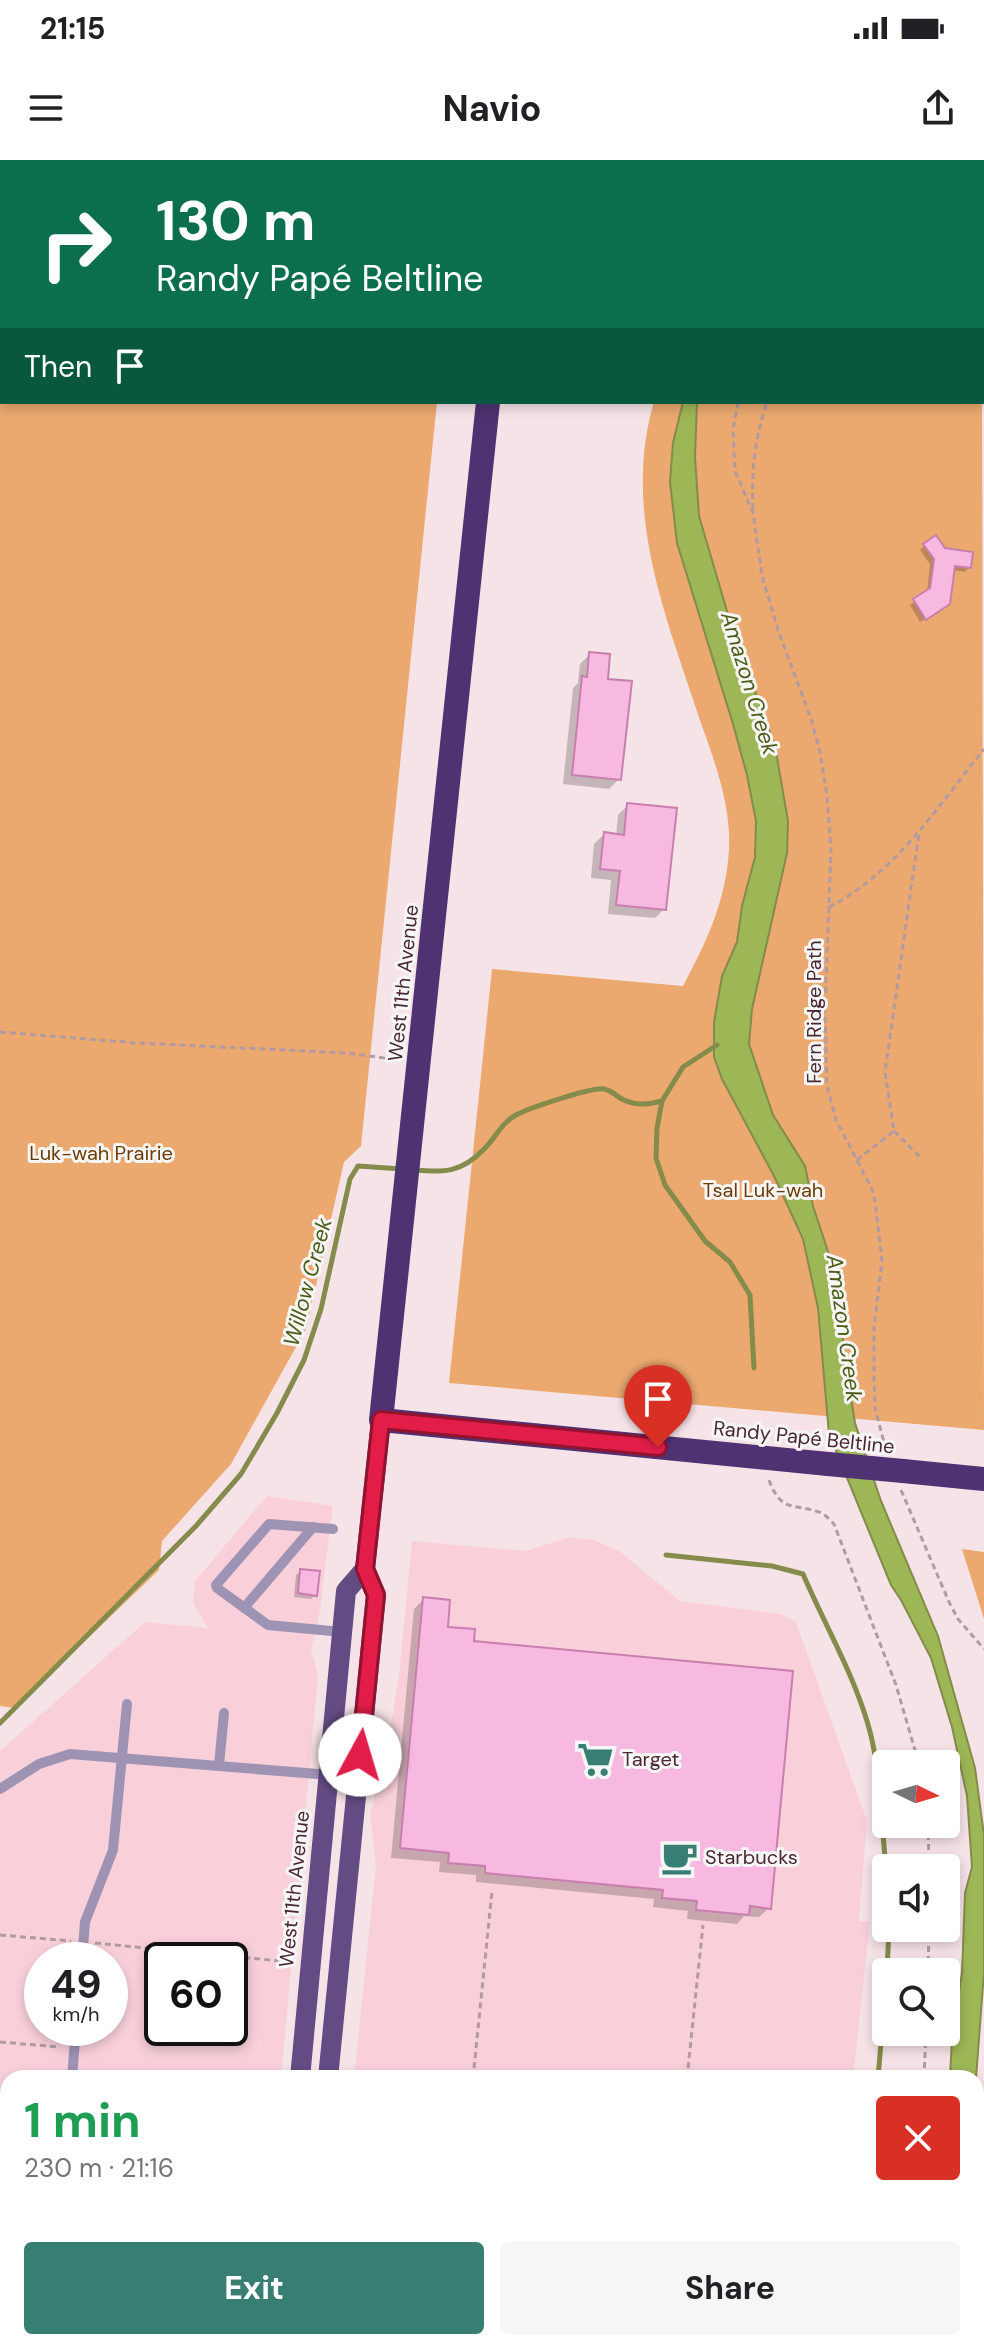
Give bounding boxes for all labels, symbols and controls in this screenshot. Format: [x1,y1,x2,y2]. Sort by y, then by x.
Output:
text: 21:15 [40,9,105,48]
text: Navio [443,85,541,132]
icon: menu [24,86,68,130]
icon: share [916,86,960,130]
text: 130 m [156,184,315,257]
icon: right [24,192,128,296]
text: Randy Papé Beltline [156,255,484,302]
icon: arrive [108,344,152,388]
text: Then [24,347,92,386]
water label: Amazon Creek [714,607,785,759]
street label: West 11th Avenue [382,903,424,1063]
street label: Fern Ridge Path [801,940,827,1084]
park label: Luk-wah Prairie [29,1140,173,1166]
park label: Tsal Luk-wah [703,1177,823,1203]
water label: Willow Creek [276,1214,339,1350]
water label: Amazon Creek [820,1252,869,1404]
pin [624,1365,692,1447]
icon: arrive [636,1377,680,1421]
street label: Randy Papé Beltline [712,1415,896,1459]
position arrow [318,1713,402,1797]
supermarket icon: Target [577,1740,615,1778]
place label: Target [622,1746,680,1772]
north arrow [872,1750,960,1838]
map controls [872,1750,960,2046]
street label: West 11th Avenue [273,1809,315,1969]
cafe icon: Starbucks [660,1838,698,1876]
place label: Starbucks [705,1844,798,1870]
button: sound [872,1854,960,1942]
speed limit sign: 60 [144,1942,248,2046]
text: 49 [50,1958,102,2010]
button: search [872,1958,960,2046]
text: km/h [52,2001,100,2027]
text: 1 min [24,2089,141,2152]
button: close [876,2096,960,2180]
text: 230 m · 21:16 [24,2151,174,2185]
button: Exit [24,2242,484,2334]
button: Share [500,2242,960,2334]

